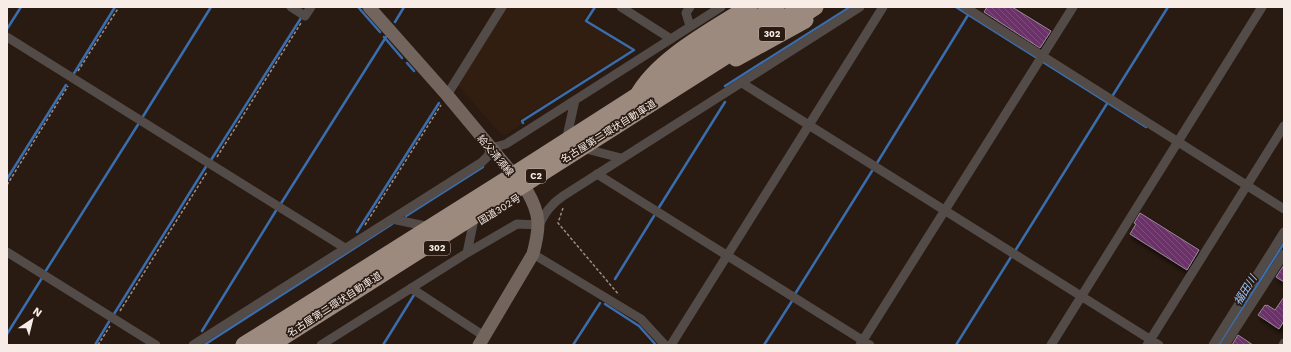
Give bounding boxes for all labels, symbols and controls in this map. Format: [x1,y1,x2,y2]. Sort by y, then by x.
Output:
road number: 302 [759,27,785,41]
street label: 名古屋第二環状自動車道 [559,98,658,165]
street label: 給父清須線 [475,133,516,178]
road number: C2 [526,169,546,183]
street label: 国道302号 [476,192,522,227]
road number: 302 [424,241,450,255]
street label: 名古屋第二環状自動車道 [285,270,383,339]
water label: 福田川 [1231,272,1260,308]
north arrow [12,300,52,340]
text: N [30,305,45,320]

